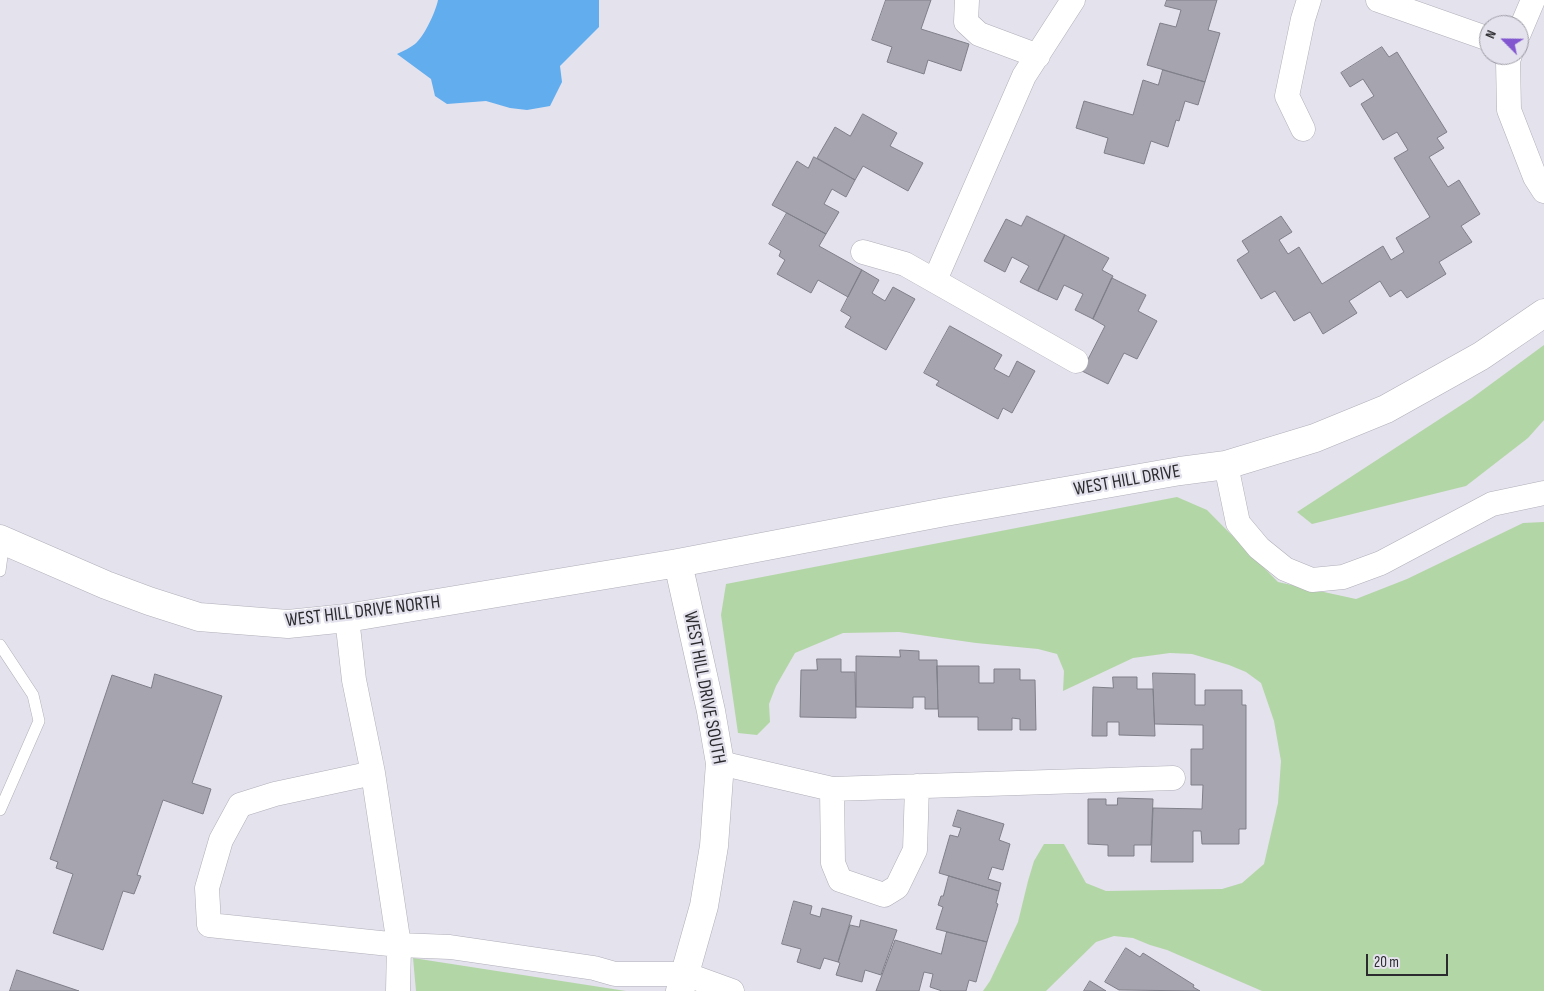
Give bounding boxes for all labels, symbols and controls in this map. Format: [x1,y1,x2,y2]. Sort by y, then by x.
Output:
north arrow [1479,15,1529,65]
text: N [1481,28,1500,41]
street label: WEST HILL DRIVE [1072,460,1182,502]
street label: WEST HILL DRIVE NORTH [284,591,442,633]
street label: WEST HILL DRIVE SOUTH [678,610,730,766]
scale bar [1369,944,1452,976]
text: 20 m [1374,953,1399,972]

